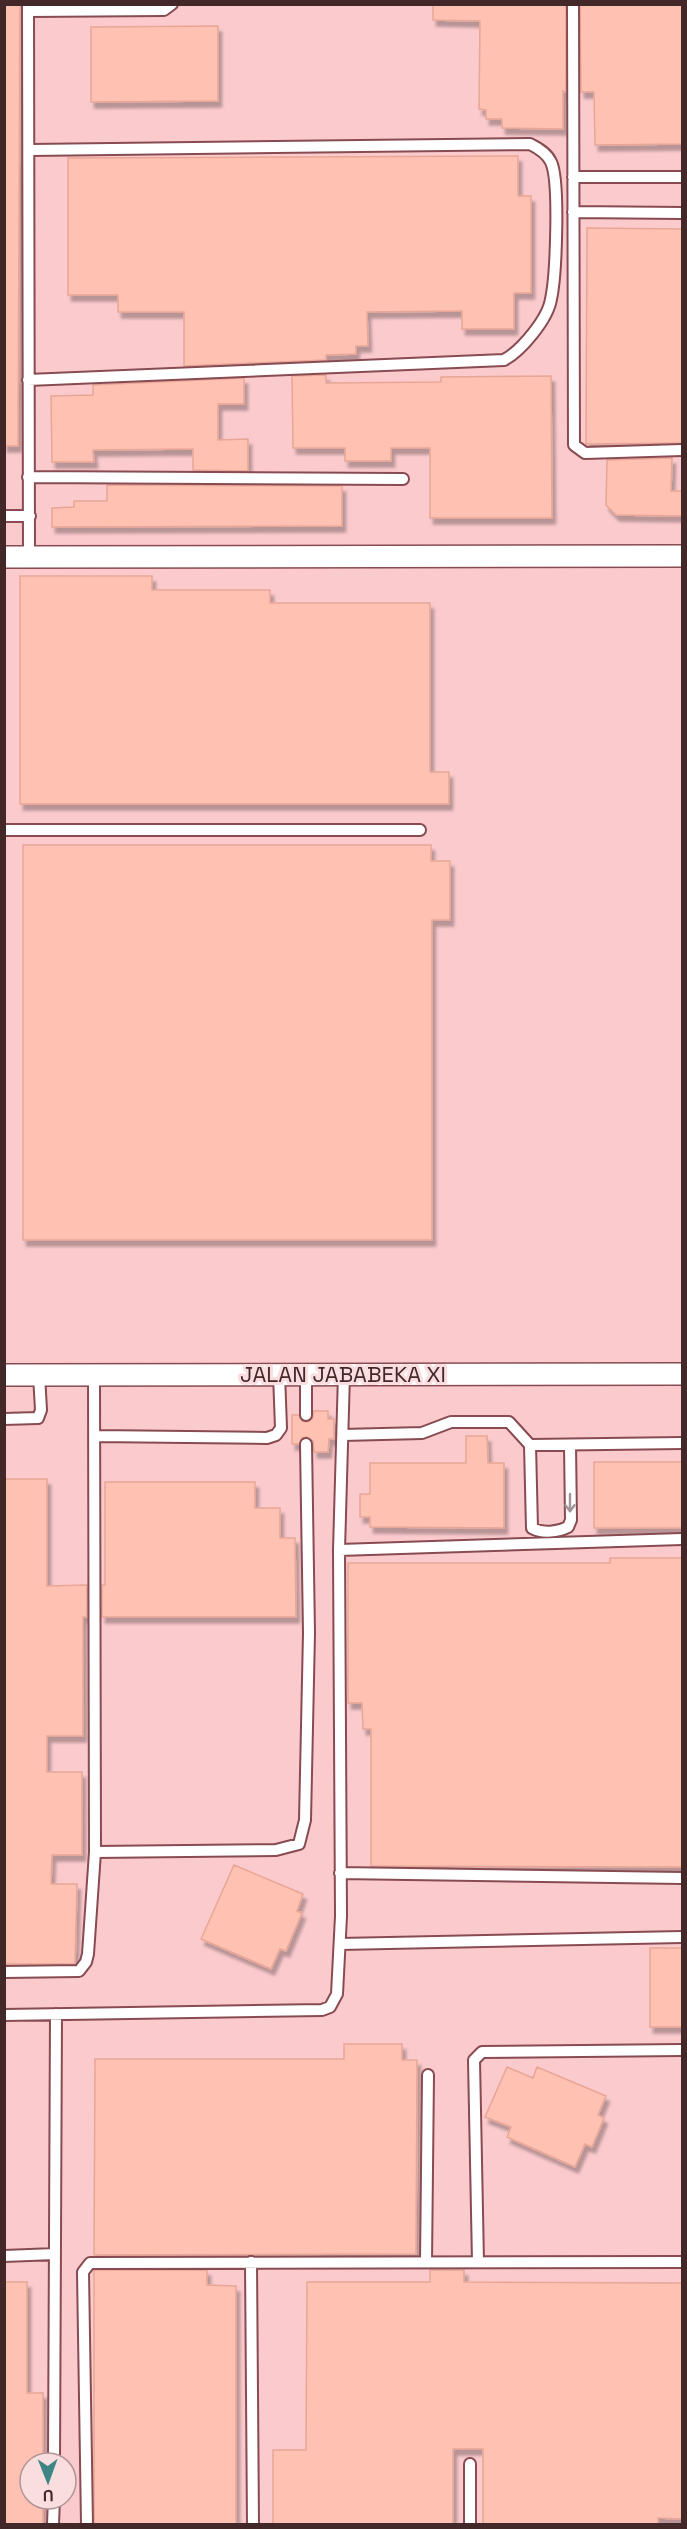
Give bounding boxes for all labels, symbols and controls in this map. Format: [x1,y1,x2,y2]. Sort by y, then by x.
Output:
street label: JALAN JABABEKA XI [240,1360,446,1388]
one-way arrow [565,1493,576,1513]
north arrow [18,2451,78,2511]
text: U [43,2485,54,2506]

